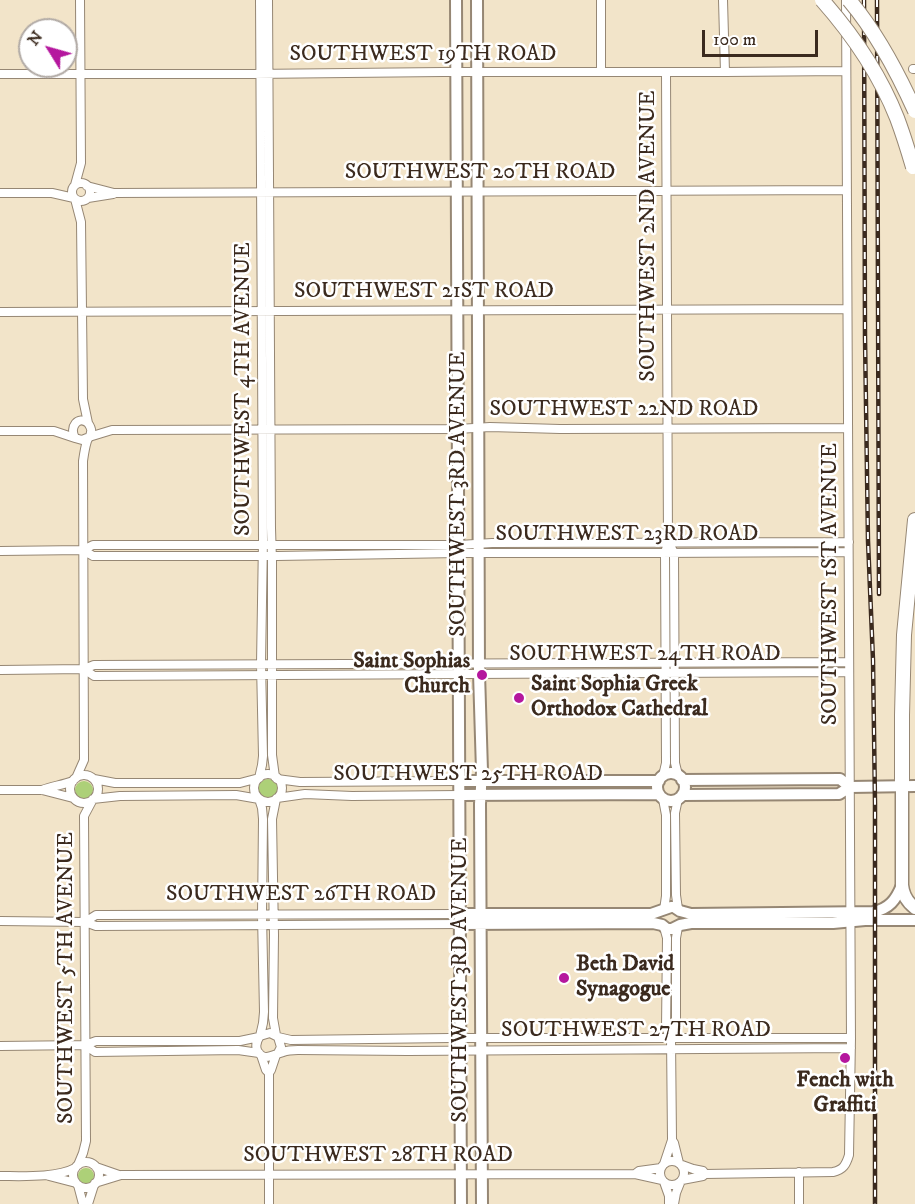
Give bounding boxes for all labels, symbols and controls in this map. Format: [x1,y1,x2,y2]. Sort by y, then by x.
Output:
north arrow [18,18,78,78]
scale bar [705,18,820,56]
text: N [23,27,47,50]
text: 100 m [713,29,756,51]
street label: SOUTHWEST 19TH ROAD [290,42,556,68]
street label: SOUTHWEST 2ND AVENUE [636,90,662,382]
street label: SOUTHWEST 20TH ROAD [345,160,615,186]
street label: SOUTHWEST 4TH AVENUE [231,242,257,536]
street label: SOUTHWEST 21ST ROAD [294,279,554,305]
street label: SOUTHWEST 3RD AVENUE [446,351,472,637]
street label: SOUTHWEST 22ND ROAD [490,397,758,423]
street label: SOUTHWEST 1ST AVENUE [818,443,844,725]
street label: SOUTHWEST 23RD ROAD [496,522,758,548]
street label: SOUTHWEST 24TH ROAD [509,642,781,668]
place label: Saint Sophias Church [353,649,470,700]
marker: Saint Sophias Church [475,668,489,682]
place label: Saint Sophia Greek Orthodox Cathedral [531,672,708,724]
marker: Saint Sophia Greek Orthodox Cathedral [512,691,526,705]
street label: SOUTHWEST 25TH ROAD [333,762,603,788]
street label: SOUTHWEST 5TH AVENUE [54,832,80,1124]
street label: SOUTHWEST 3RD AVENUE [448,837,474,1123]
street label: SOUTHWEST 26TH ROAD [166,882,436,908]
place label: Beth David Synagogue [576,952,674,1004]
marker: Beth David Synagogue [557,971,571,985]
street label: SOUTHWEST 27TH ROAD [501,1018,771,1044]
marker: Fench with Graffiti [838,1051,852,1065]
place label: Fench with Graffiti [796,1068,894,1120]
street label: SOUTHWEST 28TH ROAD [243,1143,513,1169]

